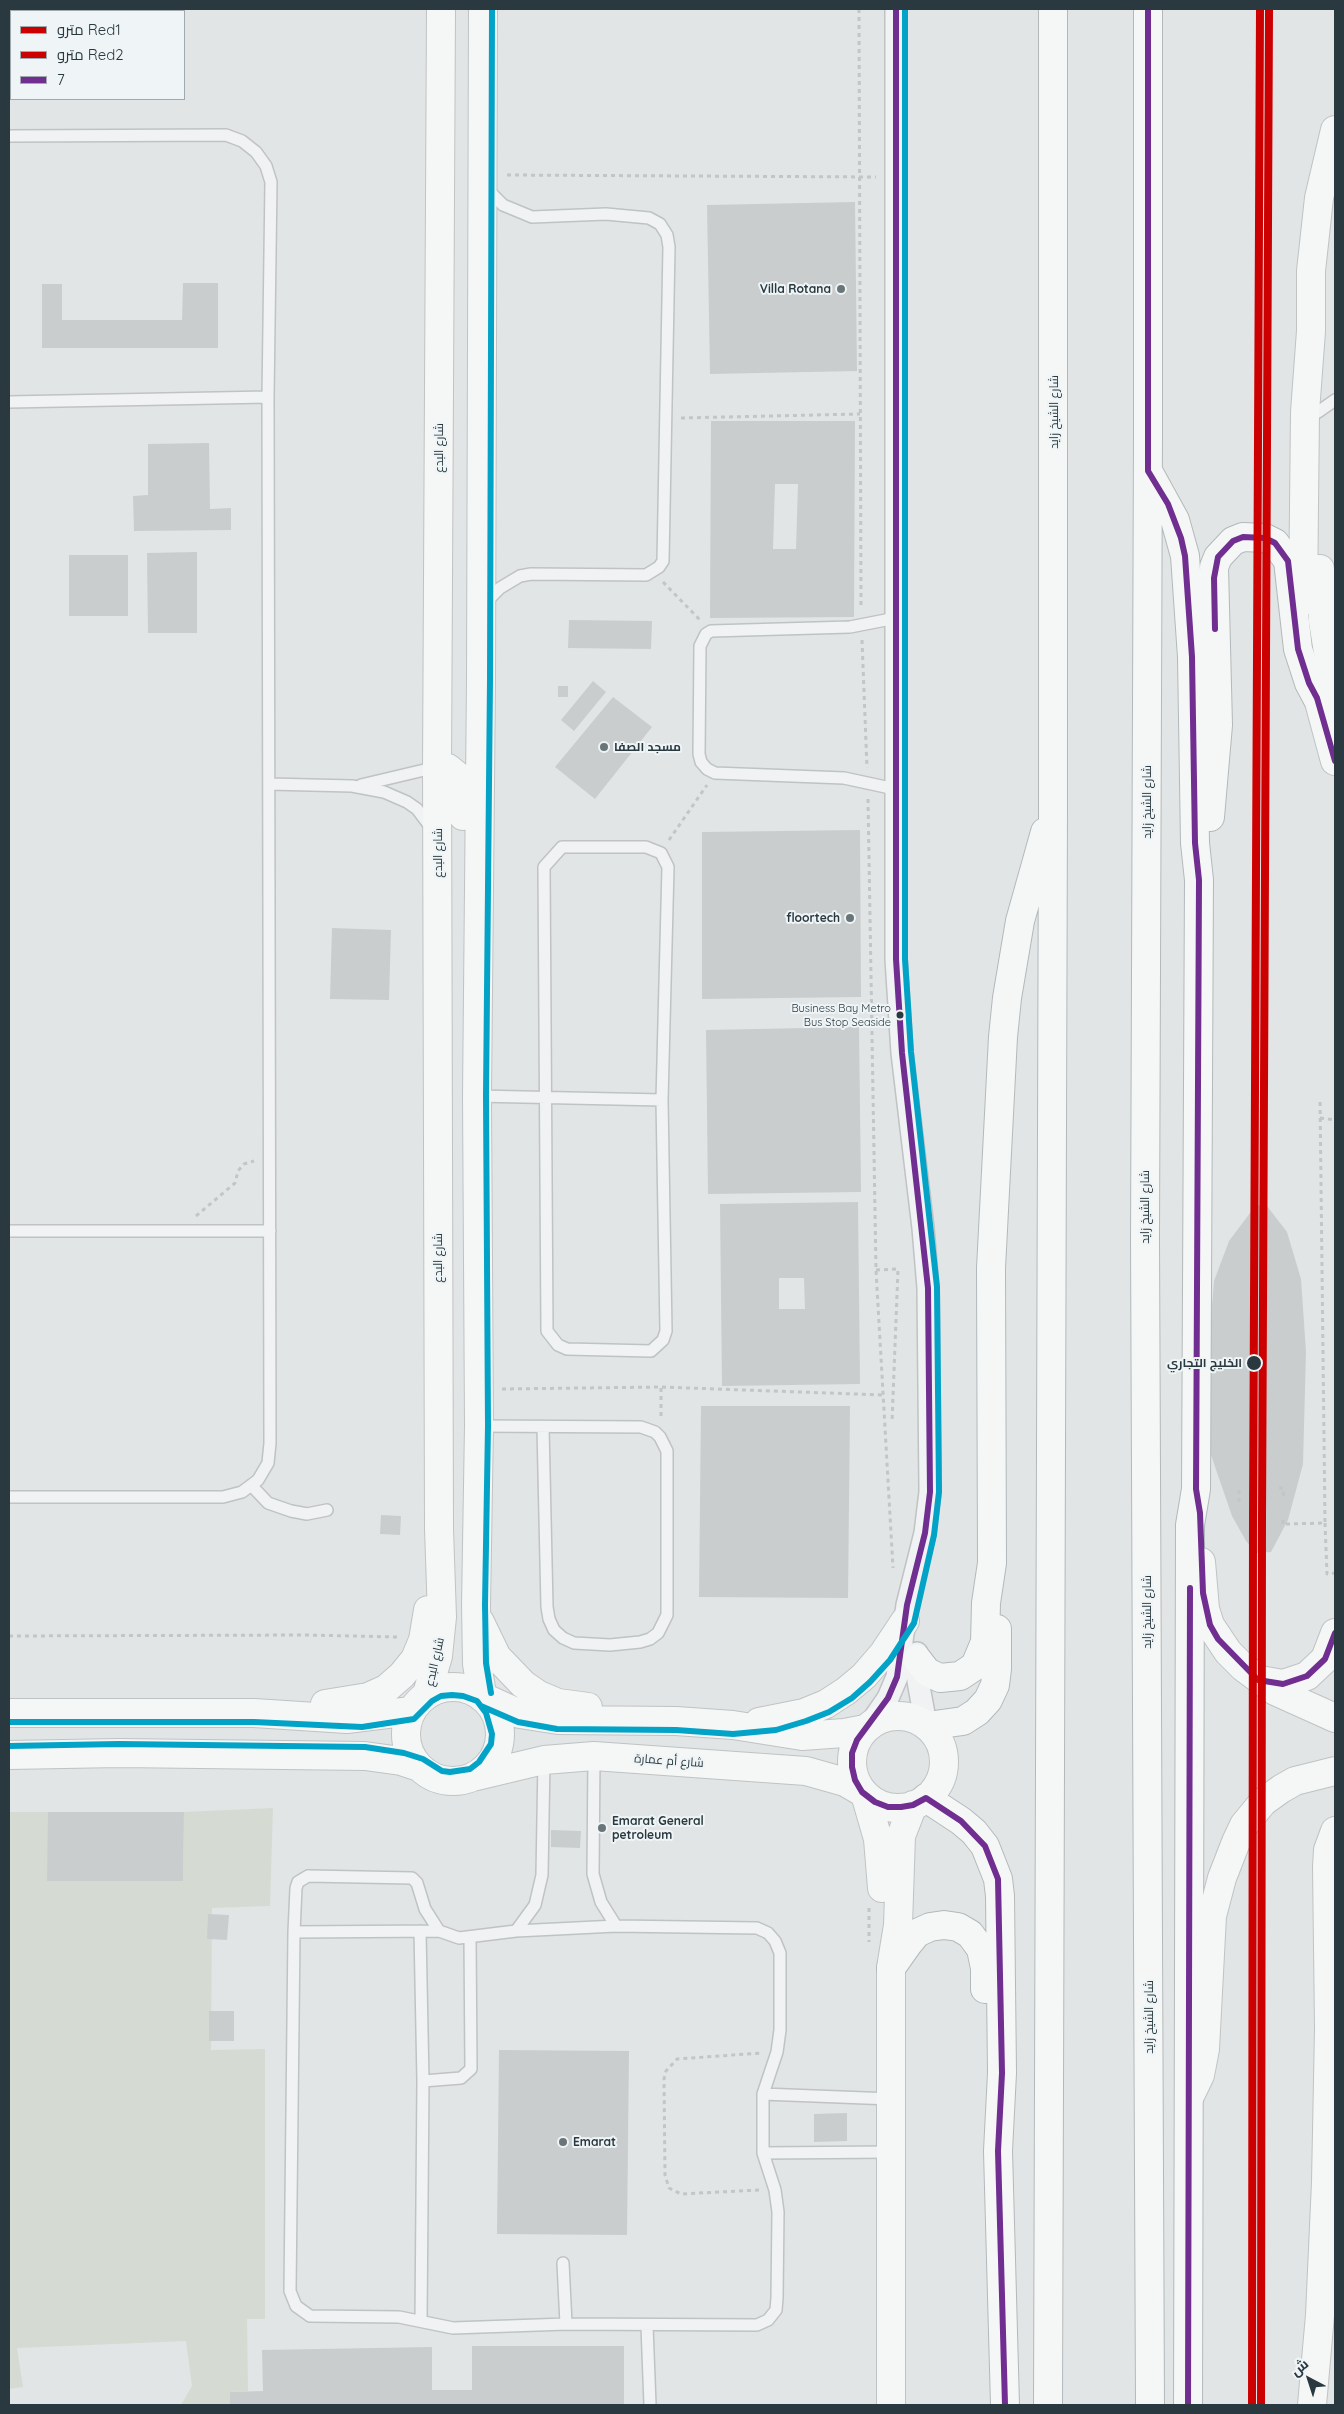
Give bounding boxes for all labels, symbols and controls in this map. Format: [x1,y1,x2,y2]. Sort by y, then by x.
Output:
legend [10,10,185,100]
text: مترو Red1 [57,20,121,39]
text: مترو Red2 [57,45,124,64]
text: 7 [57,70,65,89]
place label: Villa Rotana [760,282,831,296]
marker: Villa Rotana [835,283,847,295]
street label: شارع الشيخ زايد [1047,375,1061,449]
street label: شارع البدع [432,423,446,473]
place label: مسجد الصفا [614,740,681,754]
marker: مسجد الصفا [598,741,610,753]
street label: شارع الشيخ زايد [1140,765,1154,839]
street label: شارع البدع [431,828,445,878]
place label: floortech [786,911,840,925]
marker: floortech [844,912,856,924]
place label: Business Bay Metro Bus Stop Seaside [791,1002,891,1028]
marker: Business Bay Metro Bus Stop Seaside [895,1010,905,1020]
street label: شارع الشيخ زايد [1138,1170,1152,1244]
street label: شارع البدع [431,1233,445,1283]
marker: الخليج التجاري [1245,1354,1263,1372]
place label: الخليج التجاري [1167,1356,1242,1370]
street label: شارع الشيخ زايد [1140,1575,1154,1649]
street label: شارع البدع [422,1636,448,1688]
street label: شارع أم عمارة [634,1751,704,1771]
place label: Emarat General petroleum [612,1814,704,1842]
marker: Emarat General petroleum [596,1822,608,1834]
street label: شارع الشيخ زايد [1142,1980,1156,2054]
place label: Emarat [573,2135,616,2149]
marker: Emarat [557,2136,569,2148]
north arrow [1284,2354,1334,2404]
text: ش [1287,2355,1312,2380]

